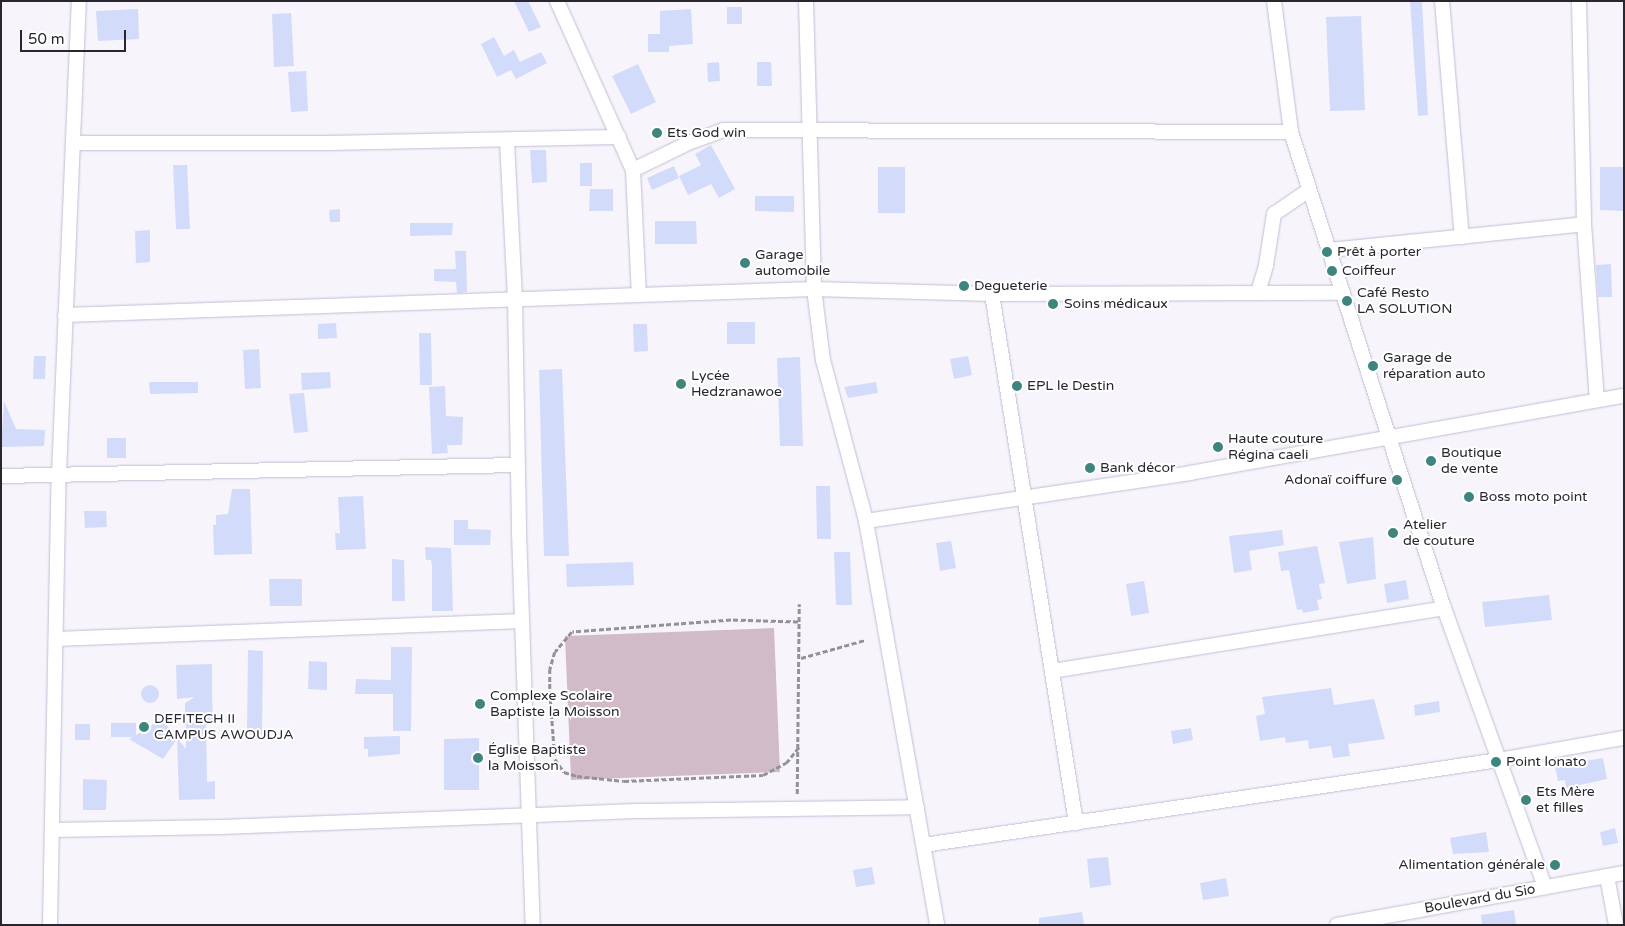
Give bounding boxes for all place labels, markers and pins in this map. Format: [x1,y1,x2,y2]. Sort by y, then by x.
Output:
place label: Ets God win [667,125,746,141]
marker: Ets God win [651,127,663,139]
place label: Prêt à porter [1337,244,1421,260]
marker: Prêt à porter [1321,246,1333,258]
place label: Garage automobile [755,247,830,280]
marker: Garage automobile [739,257,751,269]
place label: Coiffeur [1342,263,1396,279]
marker: Coiffeur [1326,265,1338,277]
place label: Degueterie [974,278,1047,294]
marker: Degueterie [958,280,970,292]
place label: Café Resto LA SOLUTION [1357,285,1452,318]
marker: Café Resto LA SOLUTION [1341,295,1353,307]
place label: Soins médicaux [1064,296,1168,312]
marker: Soins médicaux [1046,297,1060,311]
place label: Garage de réparation auto [1383,350,1485,382]
marker: Garage de réparation auto [1367,360,1379,372]
place label: Lycée Hedzranawoe [691,368,782,401]
marker: Lycée Hedzranawoe [675,378,687,390]
place label: EPL le Destin [1027,378,1114,394]
marker: EPL le Destin [1011,380,1023,392]
place label: Haute couture Régina caeli [1228,431,1323,464]
marker: Haute couture Régina caeli [1212,441,1224,453]
place label: Boutique de vente [1441,445,1502,478]
marker: Boutique de vente [1425,455,1437,467]
place label: Bank décor [1100,460,1175,476]
marker: Bank décor [1084,462,1096,474]
place label: Adonaï coiffure [1284,472,1387,488]
marker: Adonaï coiffure [1391,474,1403,486]
place label: Boss moto point [1479,489,1587,505]
marker: Boss moto point [1463,491,1475,503]
place label: Atelier de couture [1403,517,1475,550]
marker: Atelier de couture [1387,527,1399,539]
place label: Complexe Scolaire Baptiste la Moisson [490,688,619,720]
marker: Complexe Scolaire Baptiste la Moisson [474,698,486,710]
place label: DEFITECH II CAMPUS AWOUDJA [154,711,294,744]
marker: DEFITECH II CAMPUS AWOUDJA [138,721,150,733]
place label: Église Baptiste la Moisson [488,742,586,774]
marker: Église Baptiste la Moisson [472,752,484,764]
place label: Point lonato [1506,754,1587,770]
marker: Point lonato [1490,756,1502,768]
place label: Ets Mère et filles [1536,784,1595,816]
marker: Ets Mère et filles [1520,794,1532,806]
place label: Alimentation générale [1398,857,1545,873]
marker: Alimentation générale [1549,859,1561,871]

